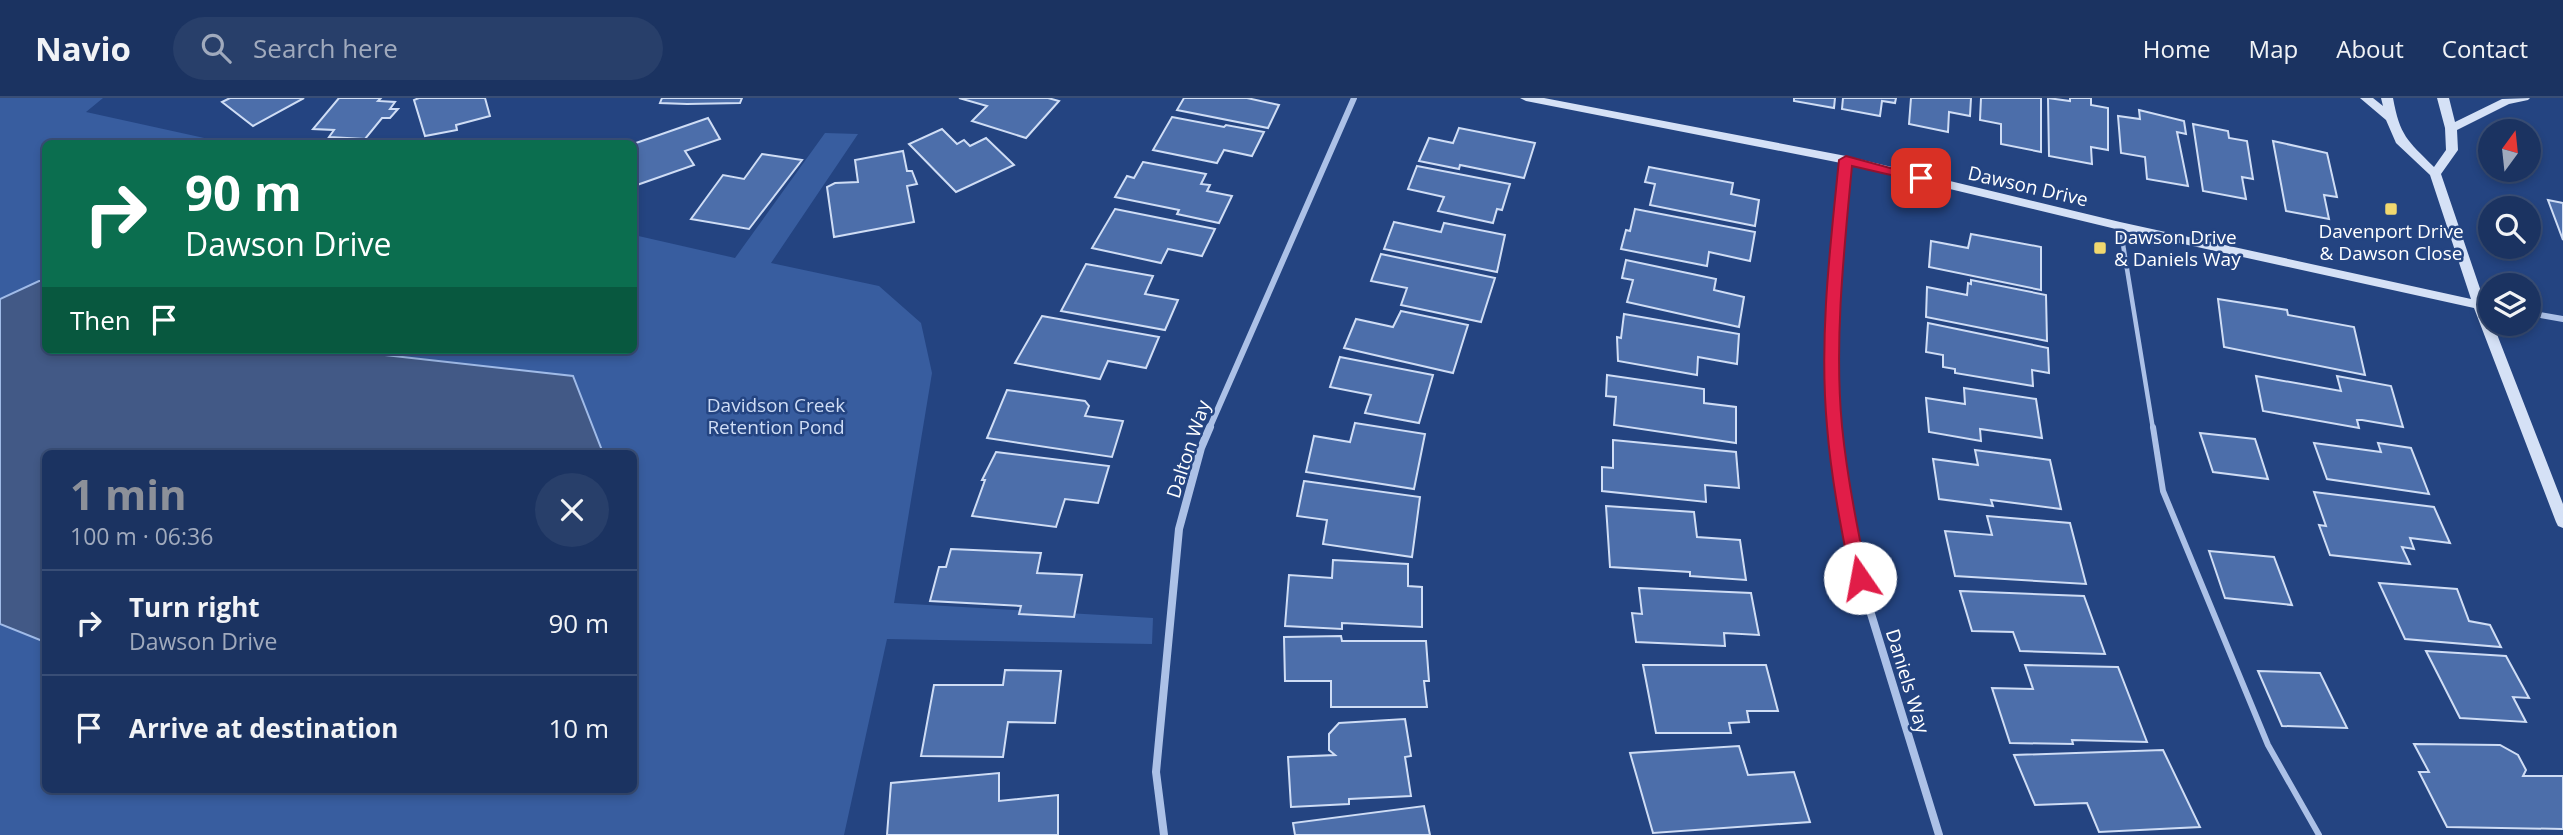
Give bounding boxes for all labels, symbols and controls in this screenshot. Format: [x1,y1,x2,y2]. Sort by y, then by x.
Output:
search box [173,17,663,80]
text: Navio [35,26,131,71]
icon: search [197,29,235,67]
text: Search here [253,30,398,66]
text: Home [2143,32,2211,65]
text: Map [2249,32,2298,65]
text: About [2336,32,2404,65]
text: Contact [2442,32,2528,65]
north arrow [2478,119,2541,182]
map controls [2478,119,2541,336]
pin [1891,148,1951,208]
text: 90 m [185,159,302,225]
icon: arrive [1902,159,1940,197]
street label: Dawson Drive [1965,160,2091,212]
icon: right [70,168,161,259]
button: search [2478,196,2541,259]
marker: Davenport Drive & Dawson Close [2383,201,2399,217]
place label: Davenport Drive & Dawson Close [2318,218,2464,266]
text: Dawson Drive [185,222,392,265]
place label: Dawson Drive & Daniels Way [2114,224,2241,272]
marker: Dawson Drive & Daniels Way [2092,240,2108,256]
button: layers [2478,273,2541,336]
icon: arrive [145,301,183,339]
text: Then [70,302,131,338]
park label: Davidson Creek Retention Pond [707,392,845,440]
street label: Dalton Way [1160,396,1216,501]
text: 1 min [70,465,187,522]
button: close [535,473,609,547]
text: 100 m · 06:36 [70,520,213,552]
position arrow [1823,541,1897,615]
text: Turn right [129,589,260,625]
icon: right [70,604,108,642]
text: 90 m [548,605,609,641]
text: Dawson Drive [129,625,277,657]
street label: Daniels Way [1880,626,1936,737]
icon: arrive [70,709,108,747]
text: Arrive at destination [129,710,398,746]
text: 10 m [548,710,609,746]

